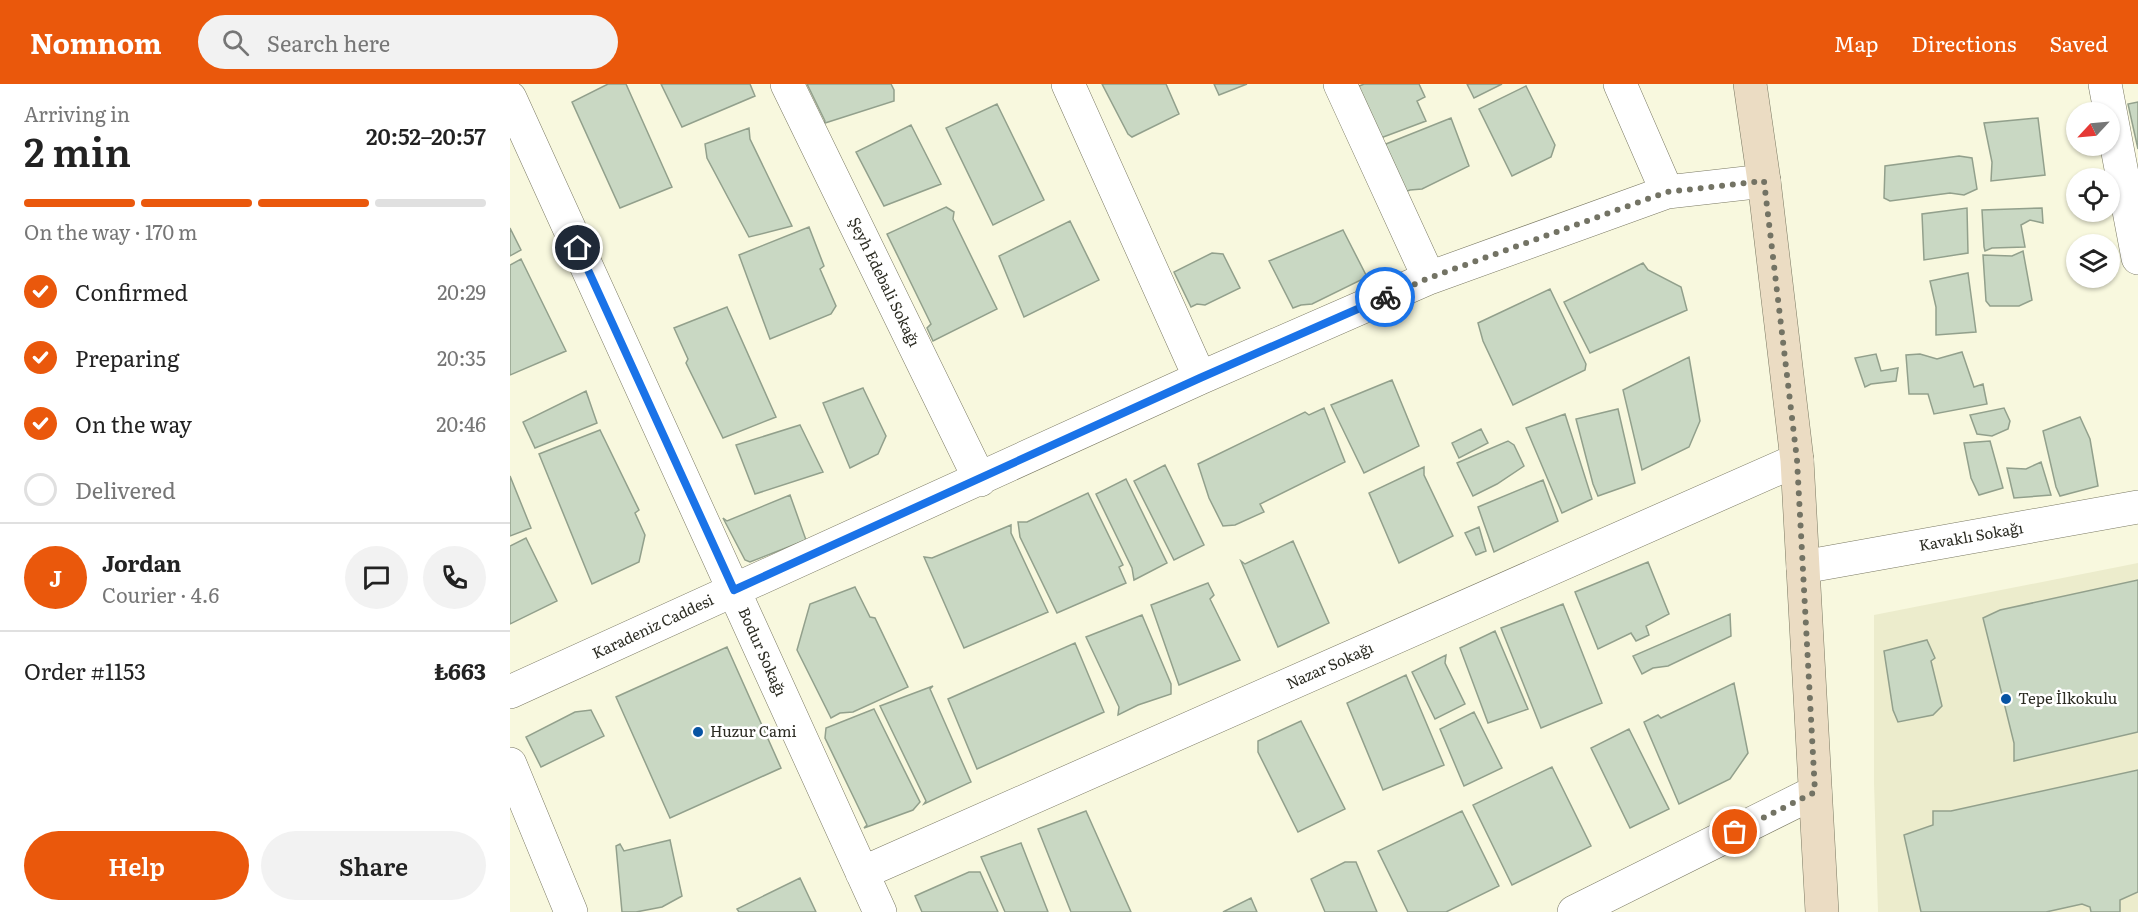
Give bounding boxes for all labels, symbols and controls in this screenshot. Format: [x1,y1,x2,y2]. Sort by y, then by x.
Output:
search box [198,15,618,69]
text: Nomnom [30,21,162,63]
icon: search [219,26,252,59]
text: Search here [267,26,390,59]
text: Map [1834,27,1879,58]
text: Directions [1912,27,2017,58]
text: Saved [2050,27,2108,58]
text: Arriving in [24,98,130,128]
north arrow [2066,102,2120,156]
map controls [2066,102,2120,288]
text: 20:52–20:57 [366,119,486,152]
text: 2 min [24,121,131,179]
button: locate [2066,168,2120,222]
street label: Şeyh Edebali Sokağı [844,213,927,350]
text: On the way · 170 m [24,216,198,246]
pin [552,222,603,273]
icon: home [561,231,594,264]
button: layers [2066,234,2120,288]
courier [1355,267,1415,327]
icon: check [24,275,57,308]
text: Confirmed [75,275,188,308]
text: 20:29 [437,276,486,306]
icon: bike [1369,281,1402,314]
icon: check [24,341,57,374]
text: Preparing [75,341,179,374]
text: 20:35 [437,342,486,372]
icon: check [24,407,57,440]
text: On the way [75,407,192,440]
text: 20:46 [436,408,486,438]
text: Delivered [75,473,176,506]
street label: Kavaklı Sokağı [1917,515,2025,556]
text: Jordan [102,546,181,579]
button: chat [345,546,408,609]
button: phone [423,546,486,609]
text: J [49,561,62,594]
text: Courier · 4.6 [102,579,219,609]
street label: Karadeniz Caddesi [588,587,717,664]
street label: Bodur Sokağı [733,603,793,700]
street label: Nazar Sokağı [1282,635,1377,694]
text: Order #1153 [24,654,146,687]
text: ₺663 [434,654,486,687]
place label: Tepe İlkokulu [2018,686,2118,709]
marker: Tepe İlkokulu [1999,692,2013,706]
place label: Huzur Cami [710,719,797,742]
marker: Huzur Cami [691,725,705,739]
pin [1709,806,1760,857]
icon: bag [1718,815,1751,848]
button: Help [24,831,249,900]
button: Share [261,831,486,900]

